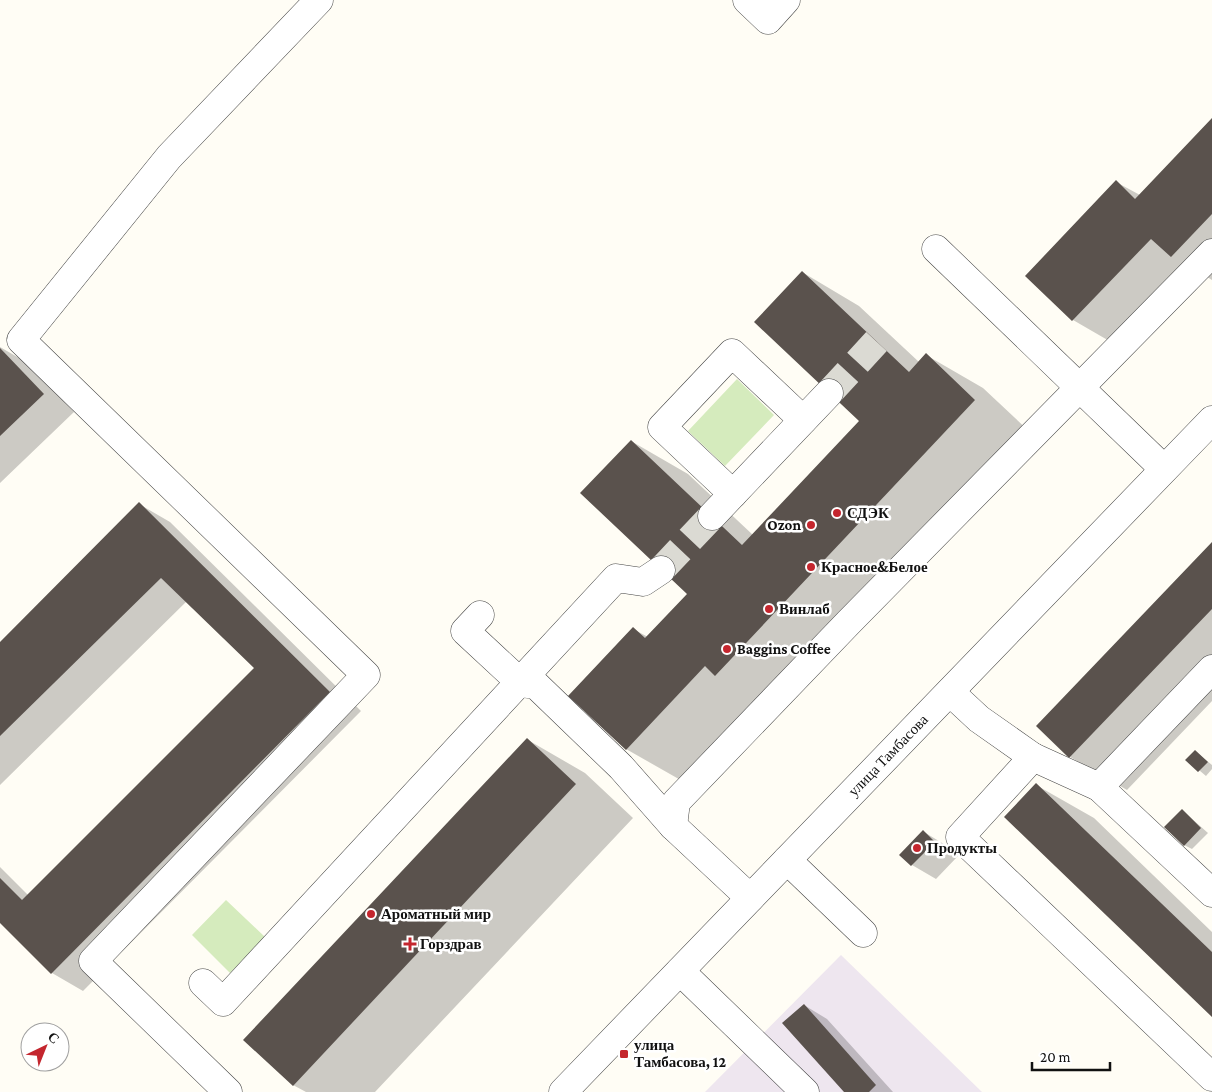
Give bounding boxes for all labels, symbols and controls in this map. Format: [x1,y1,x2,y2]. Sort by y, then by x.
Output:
place label: СДЭК [847,505,889,521]
marker: СДЭК [831,507,843,519]
place label: Ozon [767,517,801,533]
marker: Ozon [805,519,817,531]
place label: Красное&Белое [821,559,928,575]
marker: Красное&Белое [805,561,817,573]
place label: Винлаб [779,601,830,617]
marker: Винлаб [763,603,775,615]
place label: Baggins Coffee [737,641,831,657]
marker: Baggins Coffee [721,643,733,655]
street label: улица Тамбасова [845,711,931,799]
place label: Продукты [927,840,997,856]
marker: Продукты [911,842,923,854]
place label: Ароматный мир [381,906,491,922]
marker: Ароматный мир [365,908,377,920]
place label: Горздрав [420,936,482,952]
marker: Горздрав [404,938,416,950]
north arrow [20,1022,70,1072]
text: С [45,1028,63,1047]
place label: улица Тамбасова, 12 [634,1037,726,1070]
scale bar [1032,1040,1110,1072]
marker: улица Тамбасова, 12 [618,1048,630,1060]
text: 20 m [1040,1049,1071,1065]

